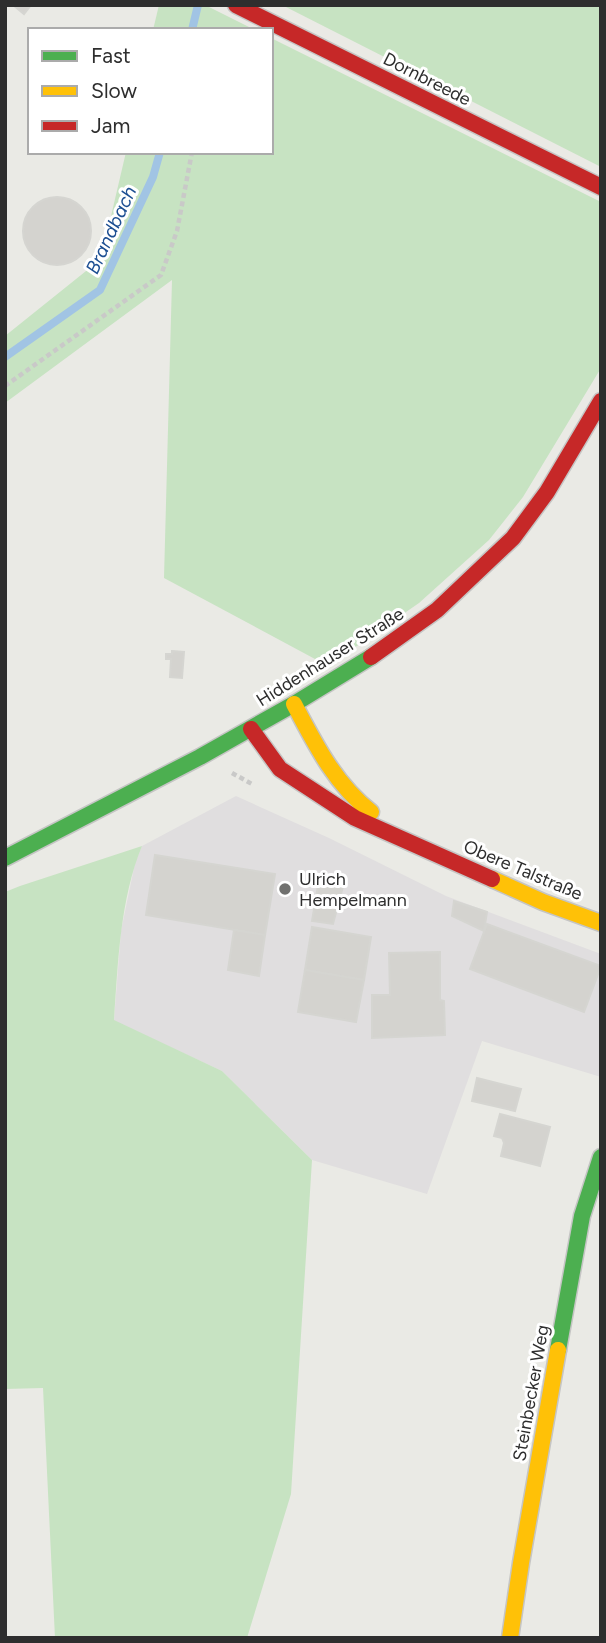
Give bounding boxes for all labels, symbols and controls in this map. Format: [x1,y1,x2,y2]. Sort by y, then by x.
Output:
legend [28,28,273,154]
text: Fast [91,43,131,68]
street label: Dornbreede [379,47,475,111]
text: Slow [91,78,137,103]
text: Jam [91,113,130,138]
water label: Brandbach [81,182,141,278]
street label: Hiddenhauser Straße [252,603,408,711]
street label: Obere Talstraße [460,835,586,905]
place label: Ulrich Hempelmann [299,868,407,911]
marker: Ulrich Hempelmann [277,881,293,897]
street label: Steinbecker Weg [508,1323,554,1463]

